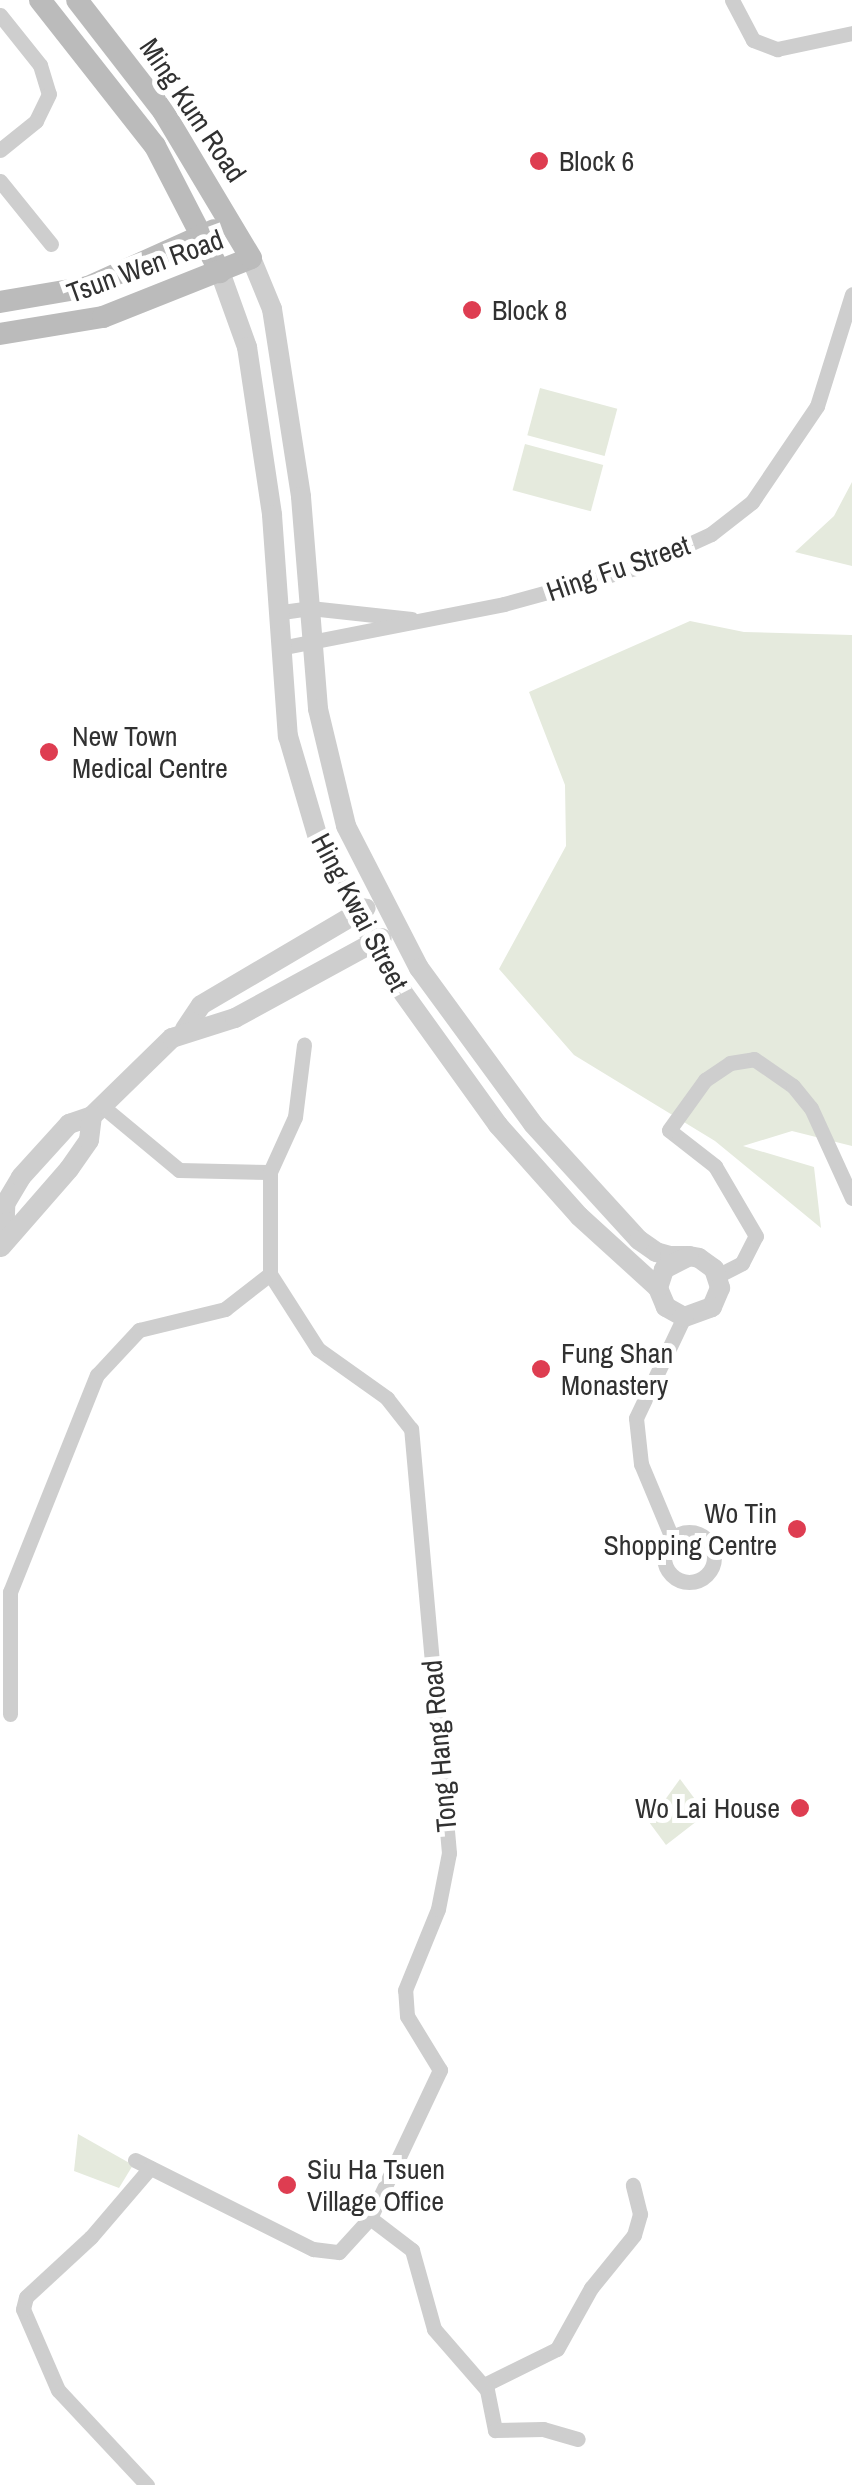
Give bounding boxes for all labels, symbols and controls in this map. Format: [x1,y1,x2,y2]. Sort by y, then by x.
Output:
street label: Ming Kum Road [133,32,253,188]
place label: Block 6 [559,144,634,178]
marker: Block 6 [528,150,550,172]
street label: Tsun Wen Road [62,222,228,310]
place label: Block 8 [492,293,567,327]
marker: Block 8 [461,299,483,321]
street label: Hing Fu Street [542,528,694,608]
place label: New Town Medical Centre [72,719,228,785]
marker: New Town Medical Centre [36,739,62,765]
street label: Hing Kwai Street [304,827,416,997]
place label: Fung Shan Monastery [561,1336,673,1402]
marker: Fung Shan Monastery [530,1358,552,1380]
place label: Wo Tin Shopping Centre [603,1496,777,1562]
marker: Wo Tin Shopping Centre [786,1518,808,1540]
street label: Tong Hang Road [415,1659,463,1833]
place label: Wo Lai House [635,1791,780,1825]
marker: Wo Lai House [789,1797,811,1819]
place label: Siu Ha Tsuen Village Office [307,2152,445,2218]
marker: Siu Ha Tsuen Village Office [276,2174,298,2196]

